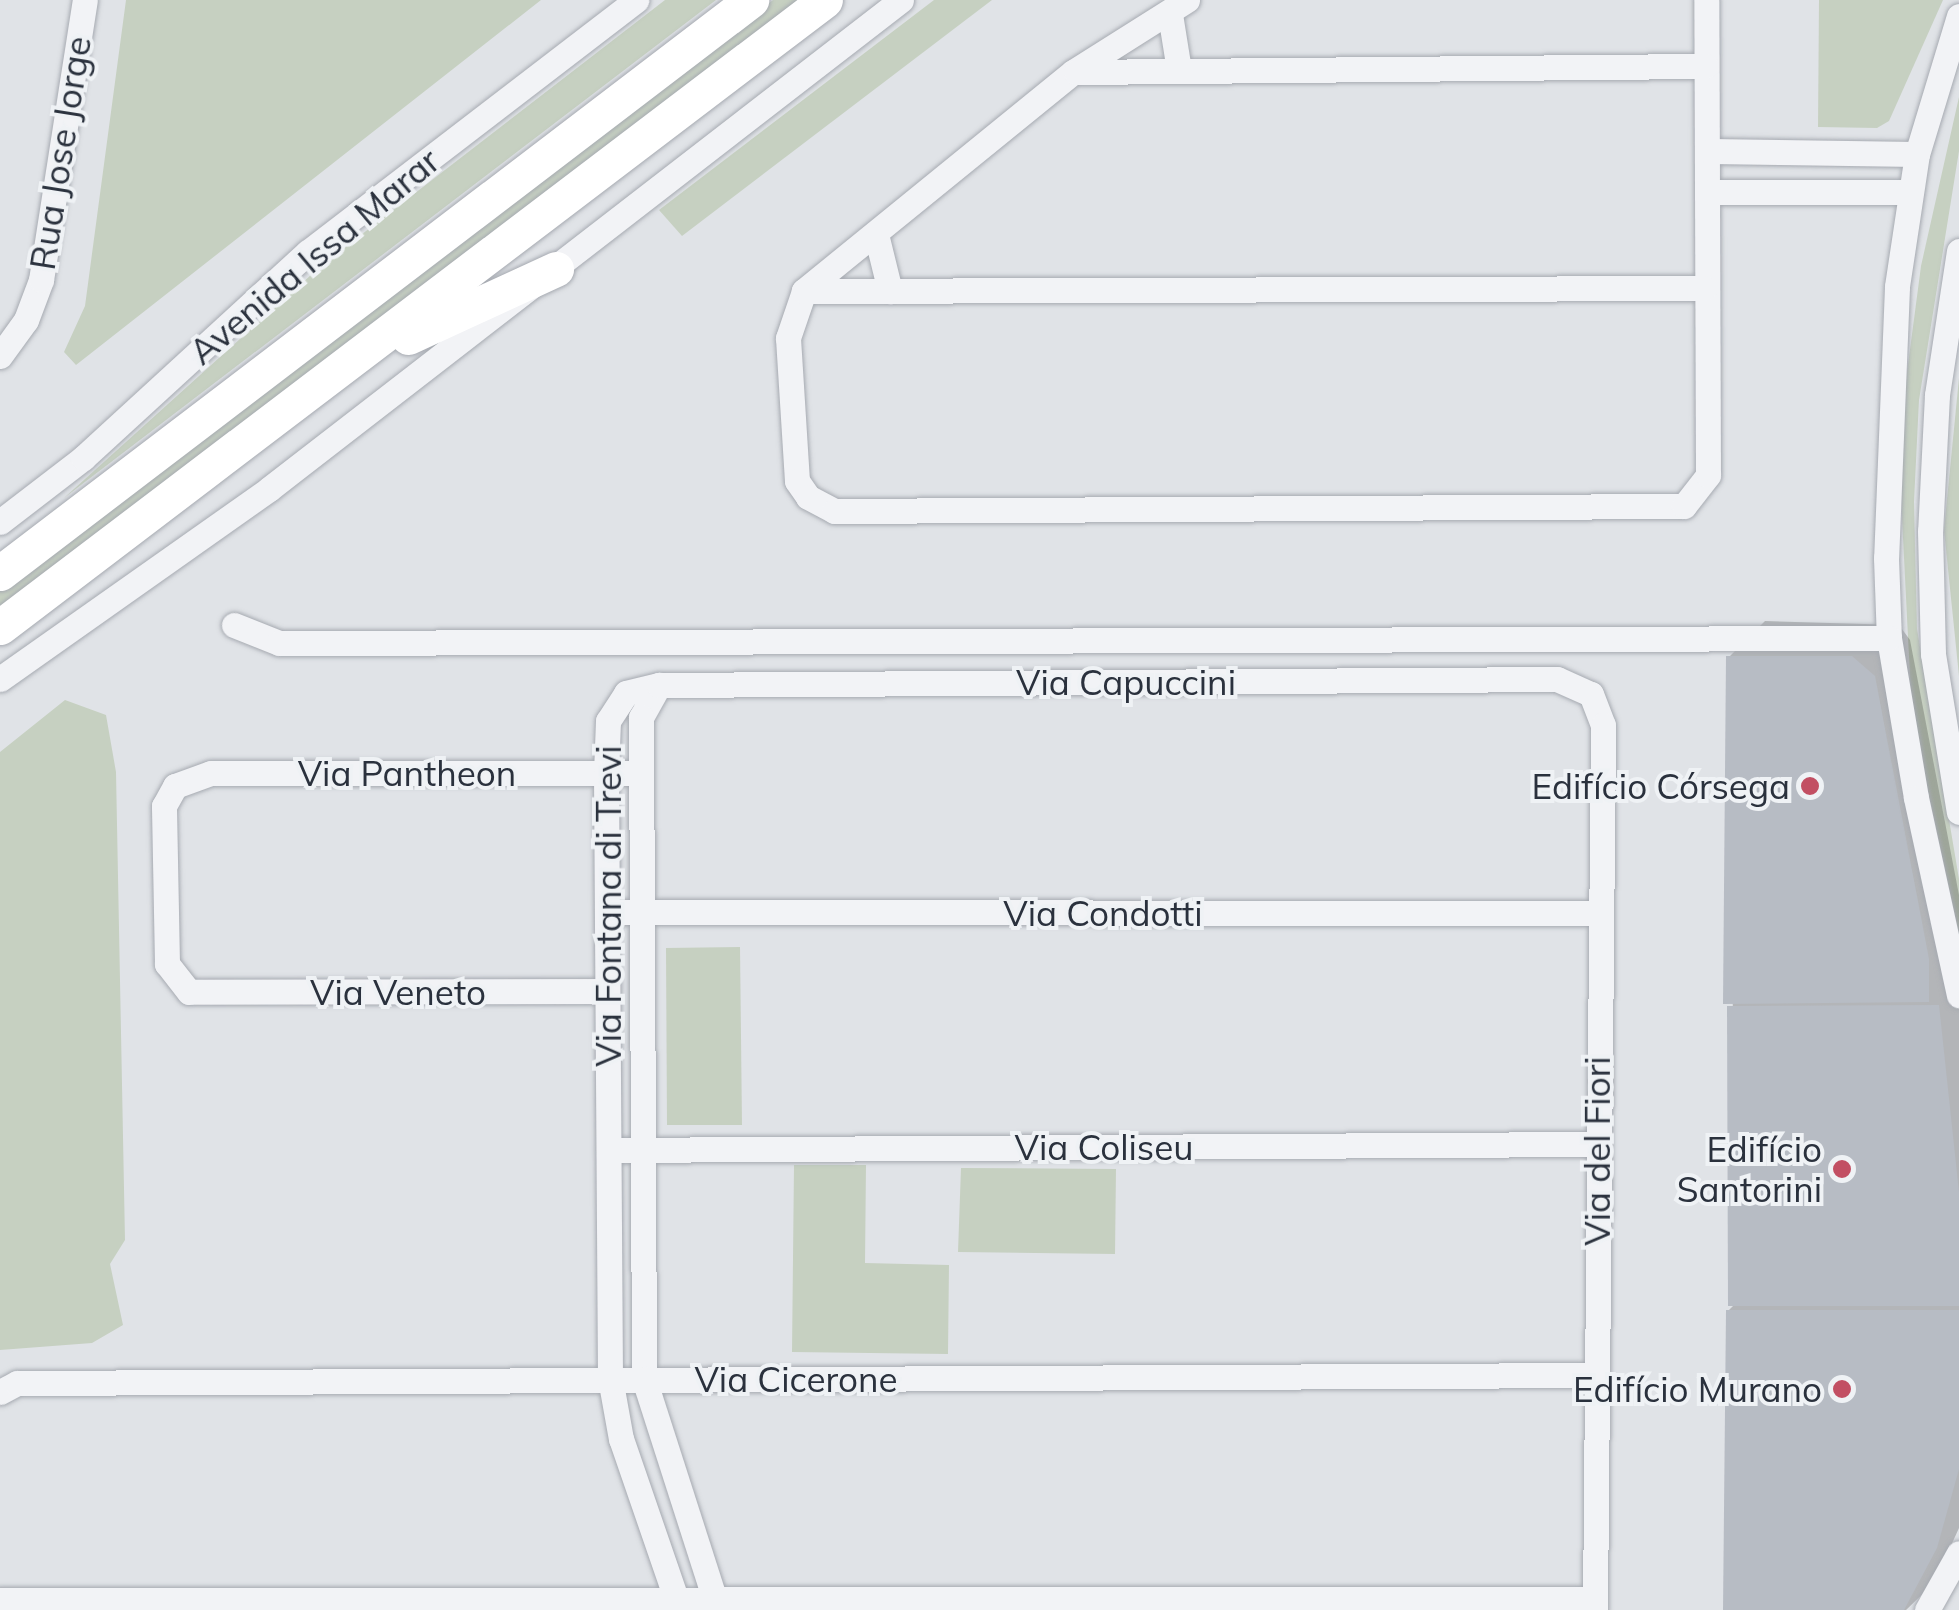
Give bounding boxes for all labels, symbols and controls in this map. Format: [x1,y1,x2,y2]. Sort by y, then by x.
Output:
street label: Rua Jose Jorge [21,33,99,273]
street label: Avenida Issa Marar [180,139,448,373]
street label: Via Capuccini [1016,661,1236,703]
street label: Via Fontana di Trevi [587,745,629,1067]
street label: Via Pantheon [298,752,516,794]
place label: Edifício Córsega [1532,765,1790,807]
marker: Edifício Córsega [1799,775,1821,797]
street label: Via Condotti [1003,892,1203,934]
street label: Via Veneto [310,971,486,1013]
street label: Via del Fiori [1576,1056,1618,1246]
street label: Via Coliseu [1015,1126,1193,1168]
place label: Edifício Santorini [1677,1128,1822,1210]
marker: Edifício Santorini [1831,1158,1853,1180]
street label: Via Cicerone [694,1358,898,1400]
place label: Edifício Murano [1573,1368,1822,1410]
marker: Edifício Murano [1831,1378,1853,1400]

